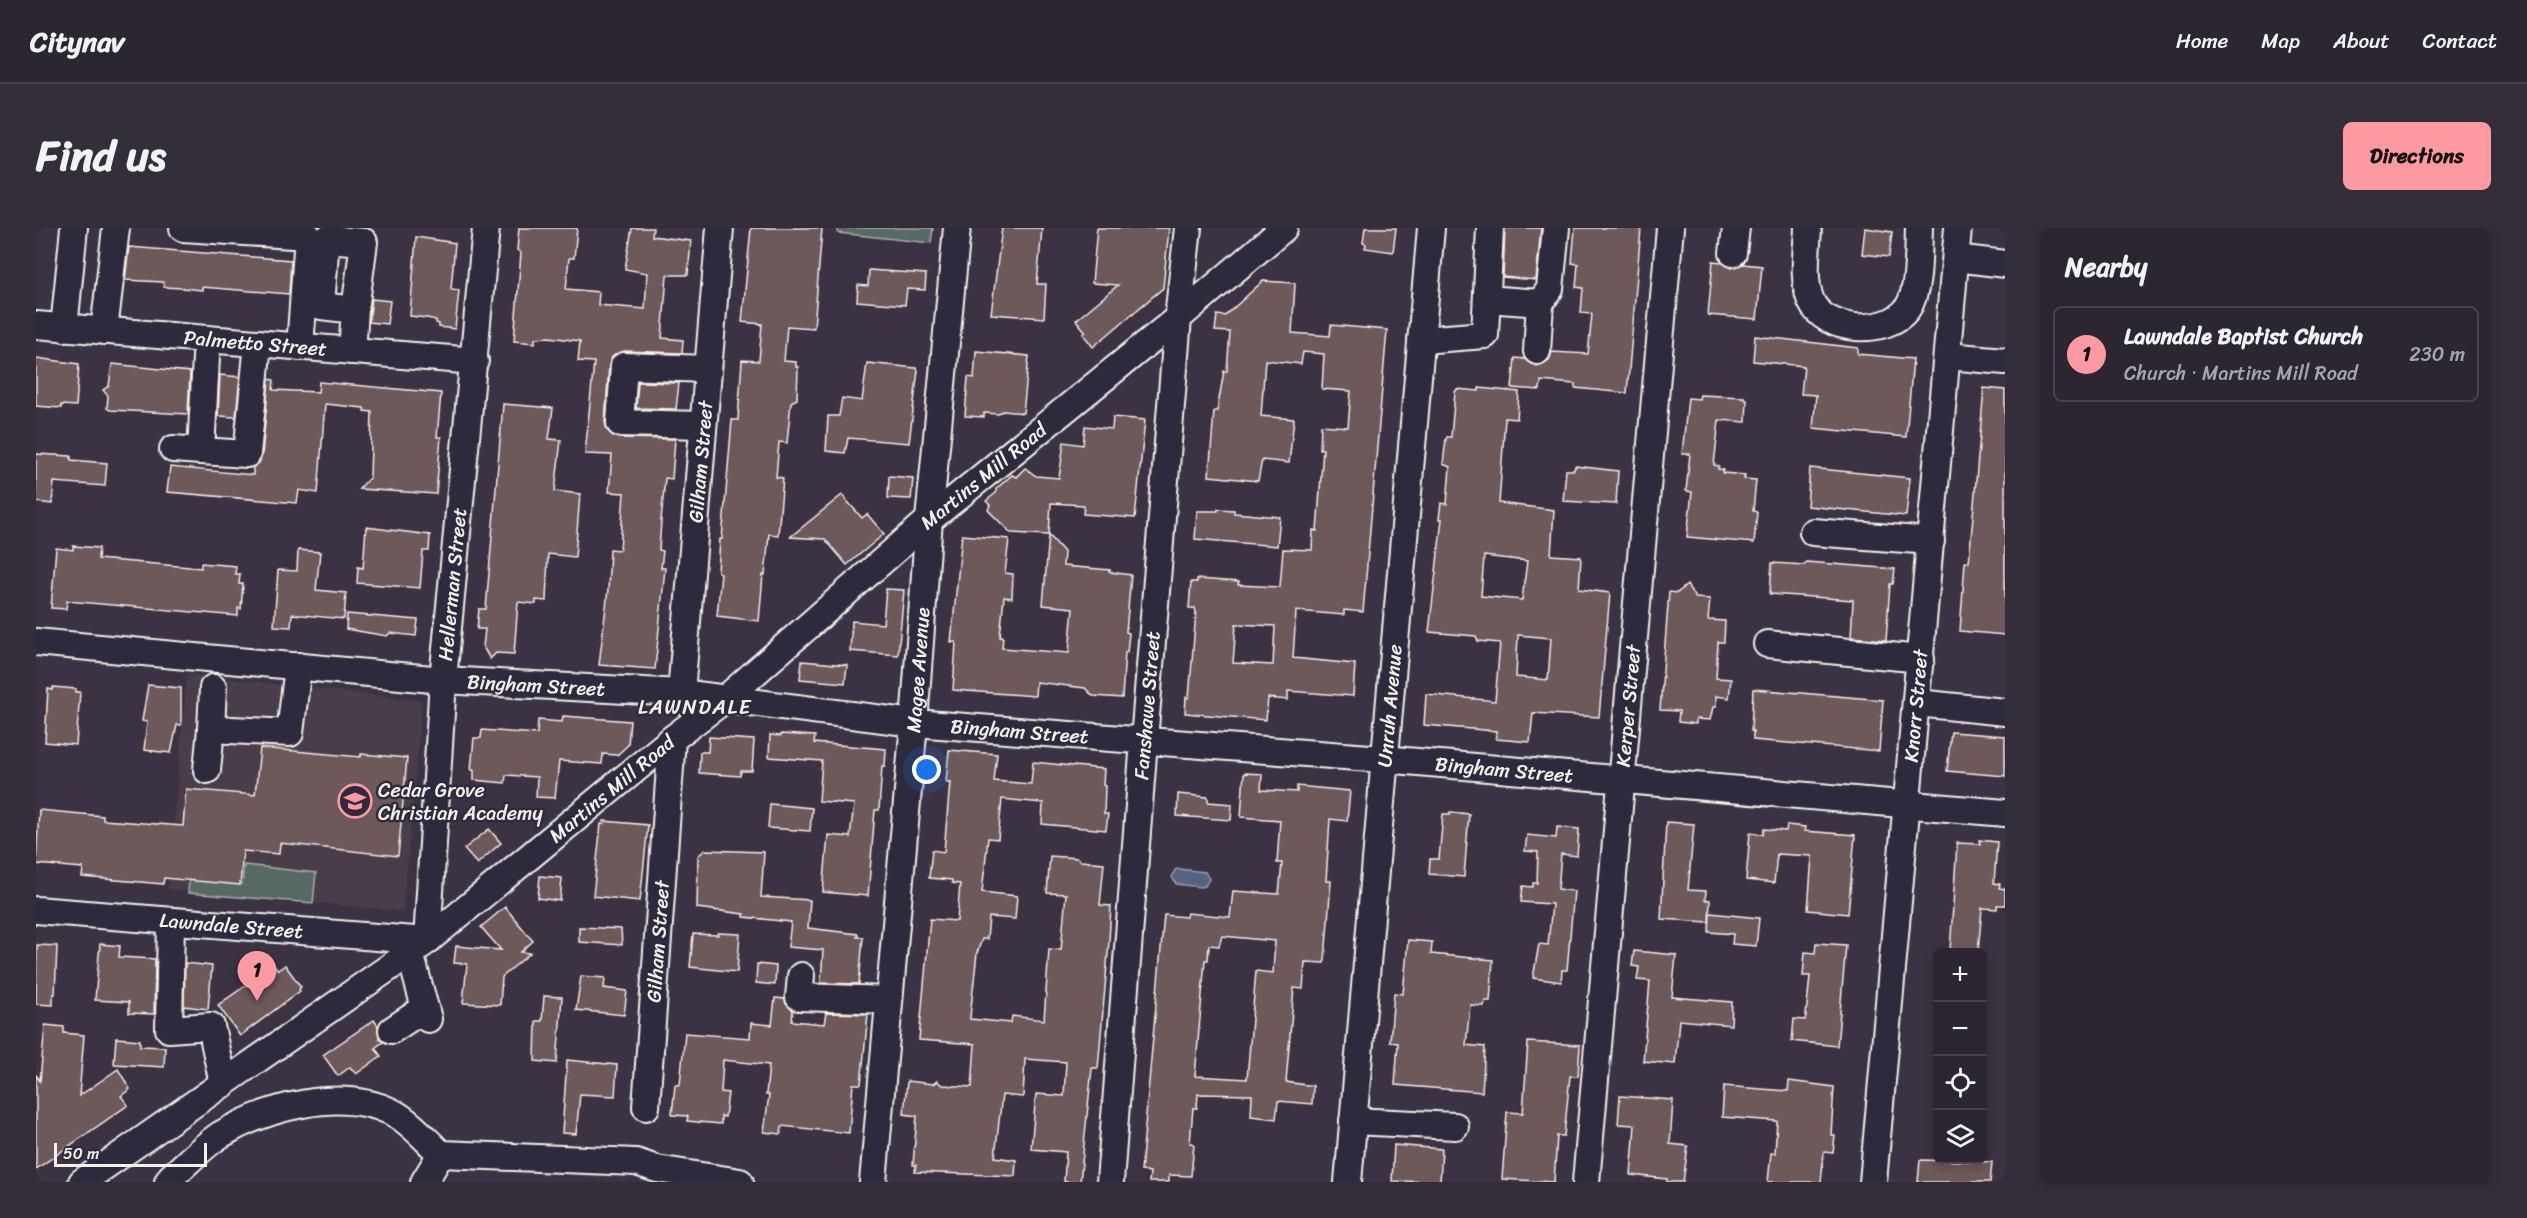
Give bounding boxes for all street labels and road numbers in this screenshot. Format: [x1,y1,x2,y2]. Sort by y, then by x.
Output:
street label: Palmetto Street [182,320,328,366]
street label: Gilham Street [678,398,723,524]
street label: Martins Mill Road [912,413,1056,539]
street label: Hellerman Street [427,506,477,662]
street label: Magee Avenue [896,606,940,734]
street label: Fanshawe Street [1124,630,1170,781]
street label: Kerper Street [1605,642,1651,768]
street label: Unruh Avenue [1367,643,1412,769]
street label: Knorr Street [1893,647,1938,764]
street label: Bingham Street [466,664,606,706]
street label: Bingham Street [949,708,1090,754]
street label: Martins Mill Road [540,725,684,852]
street label: Bingham Street [1434,746,1575,793]
street label: Gilham Street [636,878,680,1004]
street label: Lawndale Street [158,902,305,949]

